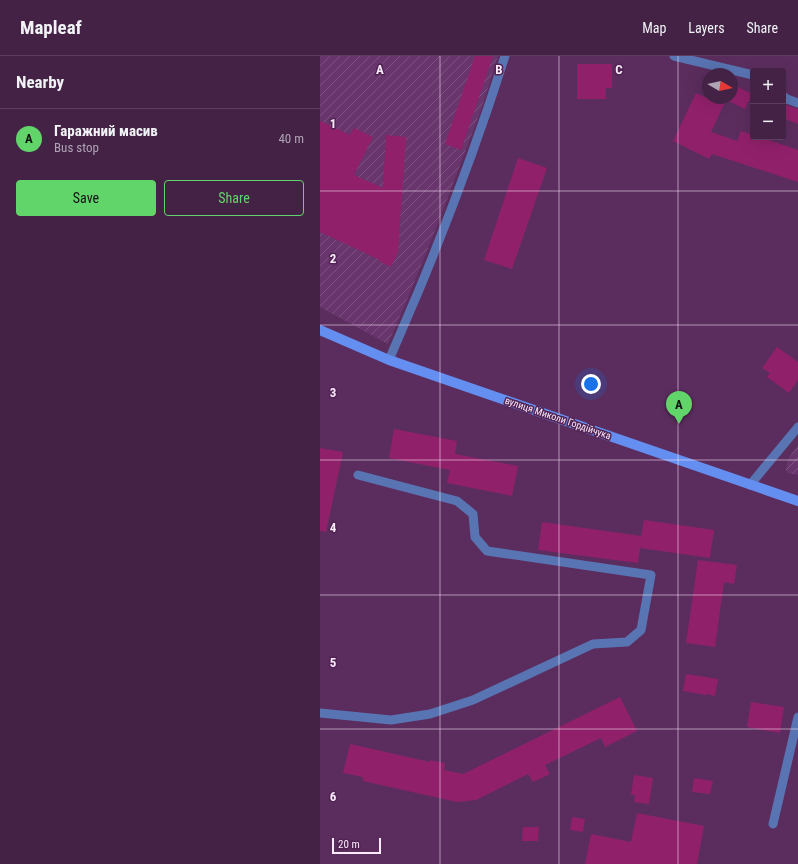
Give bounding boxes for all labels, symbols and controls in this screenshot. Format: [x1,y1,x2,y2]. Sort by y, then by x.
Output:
text: Mapleaf [20,16,82,39]
text: Map [642,20,666,36]
text: Layers [688,20,725,36]
text: Share [747,20,778,36]
text: A [376,62,384,77]
text: B [495,62,503,77]
text: C [615,62,623,77]
north arrow [702,68,738,104]
map controls [750,68,786,140]
button: + [750,68,786,104]
text: Nearby [16,72,64,92]
button: − [750,104,786,140]
text: 1 [330,116,336,131]
text: Гаражний масив [54,122,158,140]
text: A [25,131,33,146]
text: 40 m [278,131,304,146]
text: Bus stop [54,140,99,155]
button: Save [16,180,156,216]
button: Share [164,180,304,216]
text: 2 [330,251,337,266]
your location [581,374,601,394]
text: 3 [330,385,336,400]
pin: A [666,391,692,424]
street label: вулиця Миколи Гордійчука [504,395,613,441]
text: 4 [330,520,337,535]
text: 5 [330,655,337,670]
text: 6 [330,789,337,804]
scale bar [332,836,381,855]
text: 20 m [338,838,360,851]

